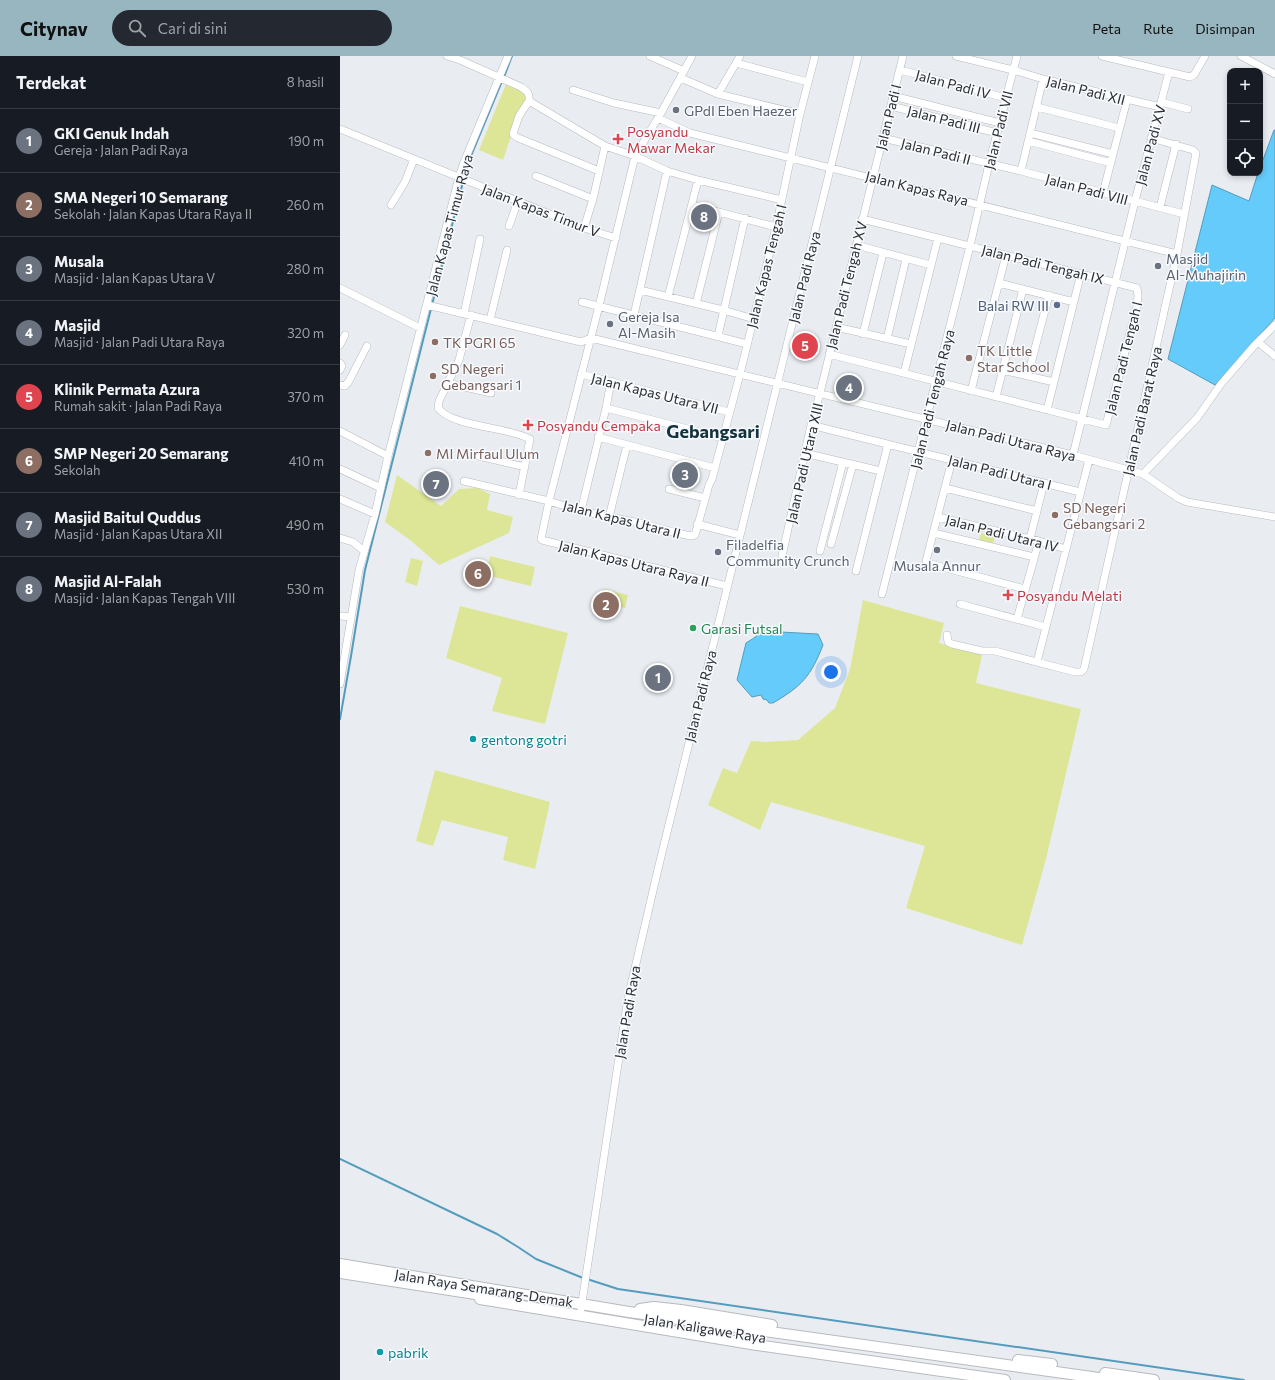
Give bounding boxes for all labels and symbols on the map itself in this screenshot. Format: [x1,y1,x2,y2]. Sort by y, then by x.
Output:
street label: Jalan Padi IV [914,66,993,102]
street label: Jalan Padi XII [1045,72,1127,108]
street label: Jalan Padi I [872,82,904,152]
street label: Jalan Padi VII [980,89,1016,171]
place label: GPdI Eben Haezer [684,102,798,119]
street label: Jalan Padi III [905,102,983,136]
street label: Jalan Padi XV [1131,103,1169,187]
marker: GPdI Eben Haezer [671,105,681,115]
place label: Posyandu Mawar Mekar [627,123,716,156]
marker: Posyandu Mawar Mekar [612,133,624,145]
street label: Jalan Padi II [899,134,973,168]
street label: Jalan Kapas Timur Raya [422,152,476,298]
street label: Jalan Kapas Raya [864,167,970,209]
street label: Jalan Padi VIII [1044,170,1130,208]
street label: Jalan Kapas Timur V [480,180,603,240]
pin: 8 [691,202,717,232]
street label: Jalan Kapas Tengah I [742,202,790,330]
street label: Jalan Padi Tengah XV [822,219,870,351]
street label: Jalan Padi Raya [784,229,824,325]
street label: Jalan Padi Tengah IX [980,241,1106,287]
place label: Masjid Al-Muhajirin [1166,250,1246,283]
marker: Masjid Al-Muhajirin [1153,261,1163,271]
place label: Balai RW III [978,297,1049,314]
marker: Balai RW III [1052,300,1062,310]
street label: Jalan Padi Tengah I [1101,300,1145,416]
place label: Gereja Isa Al-Masih [618,308,680,341]
marker: Gereja Isa Al-Masih [605,319,615,329]
street label: Jalan Padi Tengah Raya [906,327,958,471]
pin: 5 [792,331,818,361]
place label: TK PGRI 65 [443,334,516,351]
marker: TK PGRI 65 [430,337,440,347]
place label: TK Little Star School [977,342,1050,375]
street label: Jalan Padi Barat Raya [1119,345,1165,477]
marker: TK Little Star School [964,353,974,363]
place label: SD Negeri Gebangsari 1 [441,360,521,393]
street label: Jalan Kapas Utara VII [590,369,720,417]
marker: SD Negeri Gebangsari 1 [428,371,438,381]
pin: 4 [836,373,862,403]
street label: Jalan Padi Utara XIII [782,401,826,525]
street label: Jalan Padi Utara Raya [944,416,1078,464]
place label: Posyandu Cempaka [537,417,661,434]
marker: Posyandu Cempaka [522,419,534,431]
district label: Gebangsari [666,420,760,442]
place label: MI Mirfaul Ulum [436,445,539,462]
marker: MI Mirfaul Ulum [423,448,433,458]
street label: Jalan Padi Utara I [946,451,1054,493]
pin: 3 [672,460,698,490]
pin: 7 [423,469,449,499]
street label: Jalan Kapas Utara II [561,496,683,542]
place label: SD Negeri Gebangsari 2 [1063,499,1145,532]
marker: SD Negeri Gebangsari 2 [1050,510,1060,520]
street label: Jalan Padi Utara IV [944,511,1061,555]
street label: Jalan Kapas Utara Raya II [557,536,711,590]
place label: Filadelfia Community Crunch [726,536,849,569]
marker: Musala Annur [932,545,942,555]
marker: Filadelfia Community Crunch [713,547,723,557]
place label: Musala Annur [893,557,981,574]
pin: 6 [465,559,491,589]
place label: Posyandu Melati [1017,587,1122,604]
marker: Posyandu Melati [1002,589,1014,601]
pin: 2 [593,590,619,620]
place label: Garasi Futsal [701,620,783,637]
marker: Garasi Futsal [688,623,698,633]
street label: Jalan Padi Raya [680,648,720,744]
your location [821,662,841,682]
pin: 1 [645,663,671,693]
place label: gentong gotri [481,731,567,748]
marker: gentong gotri [468,734,478,744]
street label: Jalan Padi Raya [610,964,644,1060]
street label: Jalan Raya Semarang-Demak [394,1265,575,1311]
street label: Jalan Kaligawe Raya [643,1310,767,1346]
place label: pabrik [388,1344,429,1361]
marker: pabrik [375,1347,385,1357]

